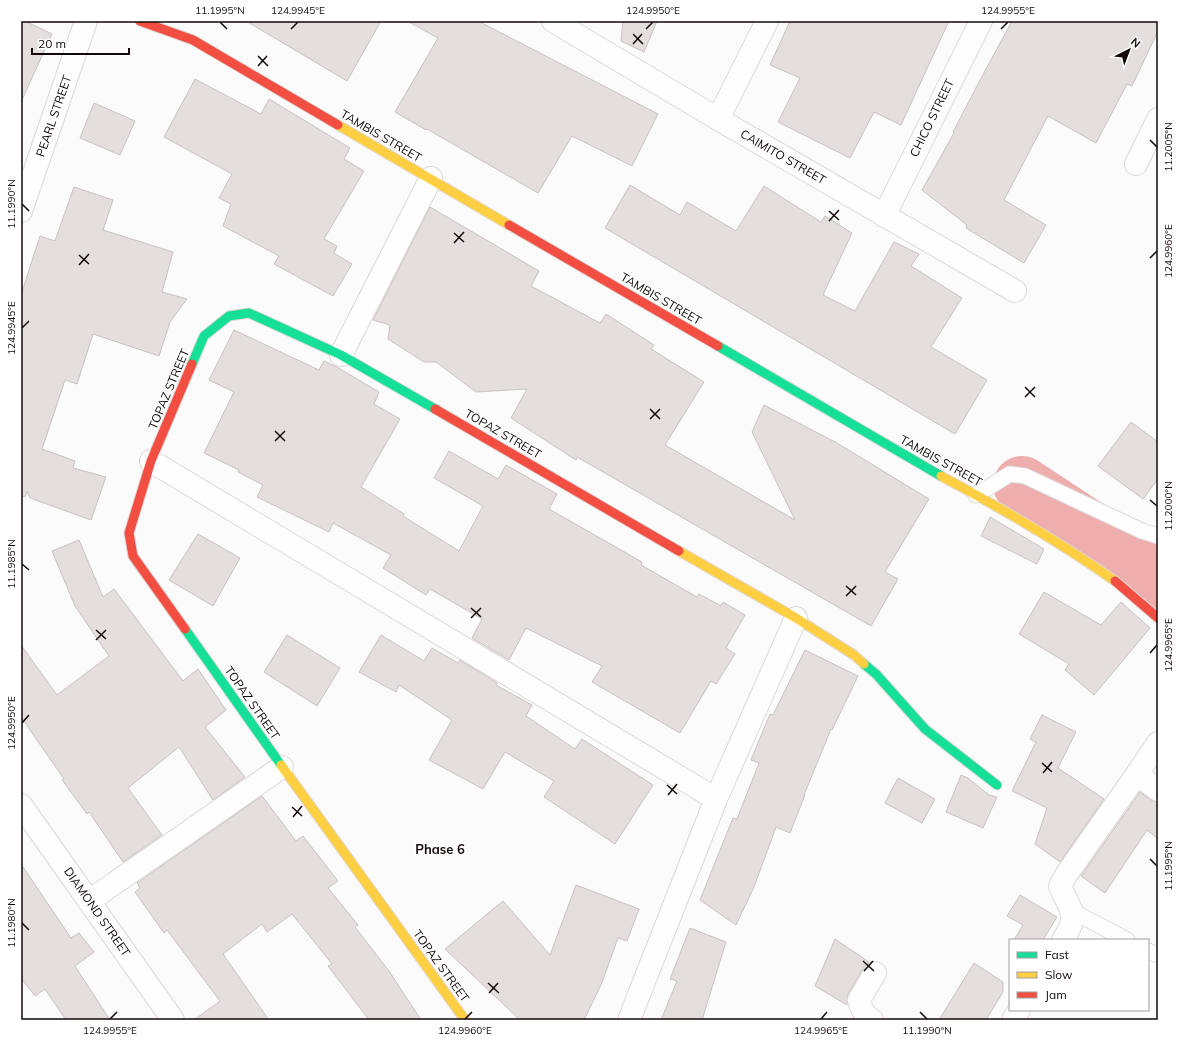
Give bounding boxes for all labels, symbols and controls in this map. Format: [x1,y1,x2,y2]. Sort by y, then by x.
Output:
text: 11.1995°N [195,4,245,17]
text: 124.9945°E [271,4,325,17]
text: 124.9950°E [626,4,680,17]
text: 124.9955°E [981,4,1035,17]
scale bar [32,30,129,56]
north arrow [1109,30,1149,70]
text: N [1128,35,1143,51]
text: 20 m [38,36,66,51]
street label: PEARL STREET [33,72,75,159]
street label: CHICO STREET [906,76,957,159]
street label: TAMBIS STREET [338,106,425,165]
text: 11.2005°N [1162,122,1175,172]
street label: CAIMITO STREET [738,126,829,188]
text: 11.1990°N [5,179,18,229]
text: 124.9960°E [1162,224,1175,278]
street label: TAMBIS STREET [618,269,705,328]
text: 124.9945°E [5,301,18,355]
street label: TOPAZ STREET [145,346,193,431]
street label: TOPAZ STREET [462,406,545,462]
street label: TAMBIS STREET [898,432,985,490]
text: 11.2000°N [1162,481,1175,531]
text: 11.1985°N [5,539,18,589]
text: 124.9965°E [1162,618,1175,672]
street label: TOPAZ STREET [222,663,284,743]
text: 124.9950°E [5,696,18,750]
district label: Phase 6 [415,841,465,857]
text: 11.1995°N [1162,841,1175,891]
street label: DIAMOND STREET [61,864,134,960]
text: 11.1980°N [5,898,18,948]
street label: TOPAZ STREET [410,927,473,1005]
legend [1009,939,1149,1011]
text: Fast [1045,947,1069,962]
text: Slow [1045,967,1073,982]
text: Jam [1045,987,1067,1002]
text: 124.9955°E [83,1024,137,1037]
text: 124.9960°E [438,1024,492,1037]
text: 124.9965°E [794,1024,848,1037]
text: 11.1990°N [902,1024,952,1037]

